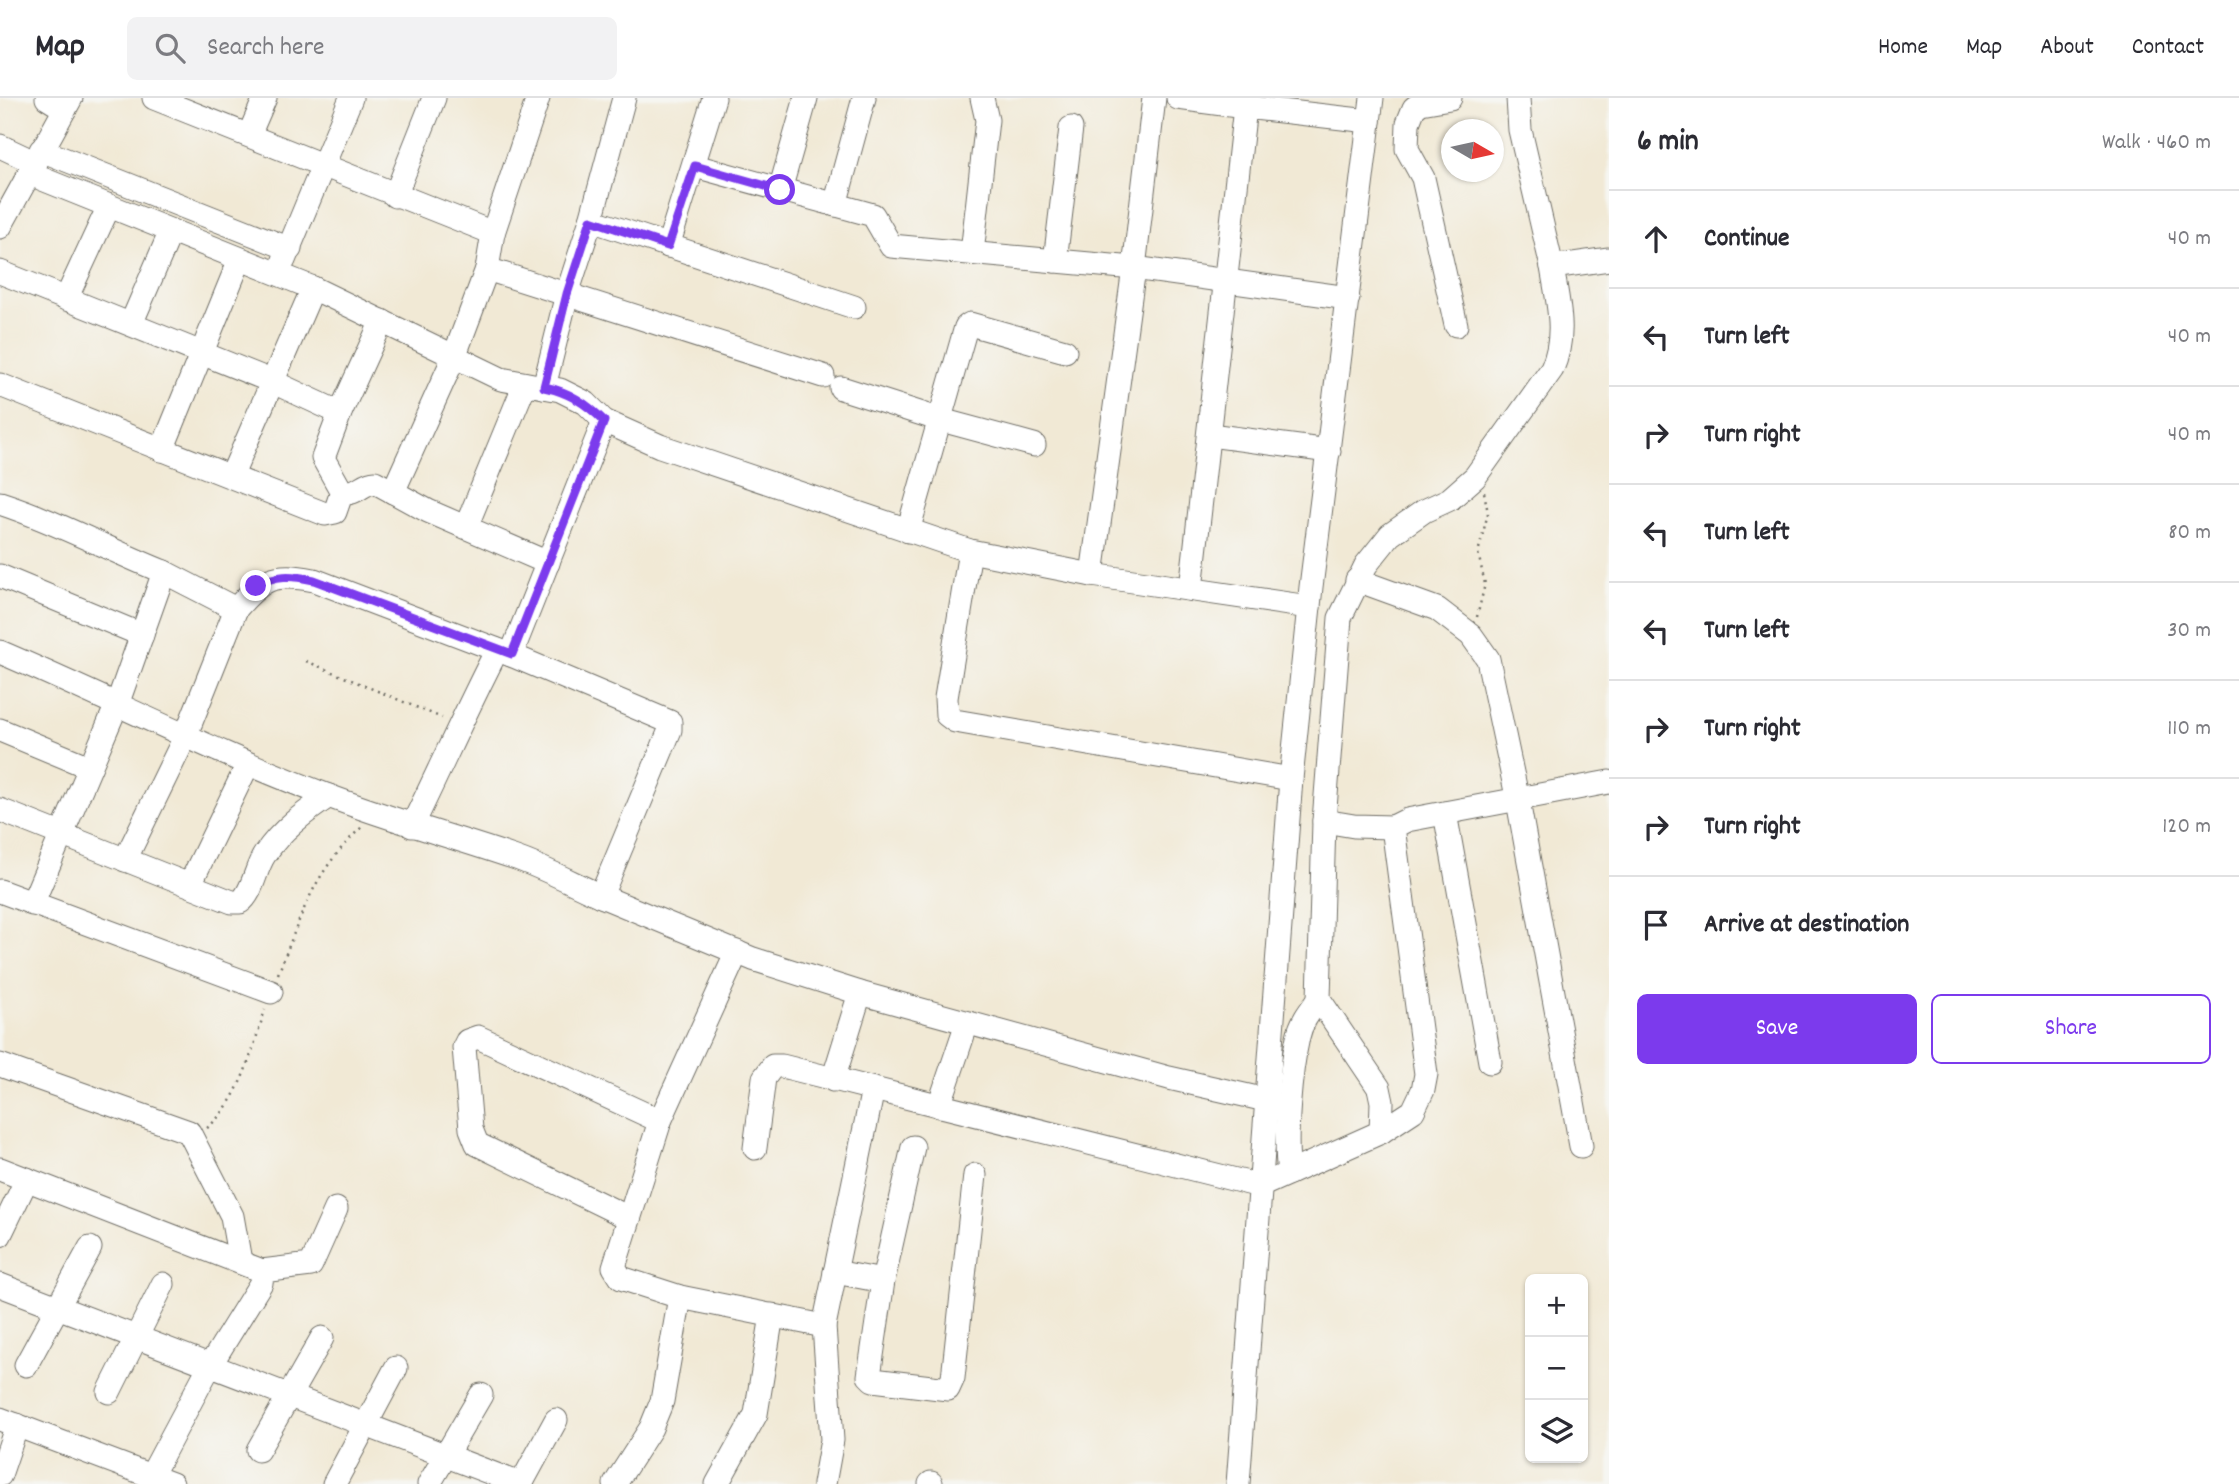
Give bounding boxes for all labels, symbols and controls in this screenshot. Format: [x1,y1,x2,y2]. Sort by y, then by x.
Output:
search box [127,17,617,80]
text: Map [35,25,85,72]
icon: search [151,29,189,67]
text: Search here [207,30,325,67]
text: Home [1878,31,1928,65]
text: Map [1966,31,2002,65]
text: About [2040,31,2094,65]
text: Contact [2132,31,2204,65]
north arrow [1441,119,1504,182]
text: 6 min [1637,122,1699,165]
text: Walk · 460 m [2102,127,2211,160]
route start [764,174,795,205]
icon: ahead [1637,220,1675,258]
text: Continue [1704,221,1789,258]
text: 40 m [2168,223,2211,256]
icon: left [1637,318,1675,356]
text: Turn left [1704,319,1790,356]
text: 40 m [2168,321,2211,354]
icon: right [1637,416,1675,454]
text: Turn right [1704,417,1801,454]
text: 40 m [2168,419,2211,452]
icon: left [1637,514,1675,552]
text: Turn left [1704,515,1790,552]
text: 80 m [2168,517,2211,550]
route end [240,570,271,601]
icon: left [1637,612,1675,650]
text: Turn left [1704,613,1790,650]
text: 30 m [2167,615,2211,648]
icon: right [1637,710,1675,748]
text: Turn right [1704,711,1801,748]
text: 110 m [2167,713,2211,746]
icon: right [1637,808,1675,846]
text: Turn right [1704,809,1801,846]
text: 120 m [2162,811,2211,844]
icon: arrive [1637,906,1675,944]
text: Arrive at destination [1704,907,1909,944]
button: Save [1637,994,1917,1064]
button: Share [1931,994,2211,1064]
map controls [1525,1274,1588,1463]
button: + [1525,1274,1588,1337]
button: − [1525,1337,1588,1400]
button: layers [1525,1400,1588,1463]

